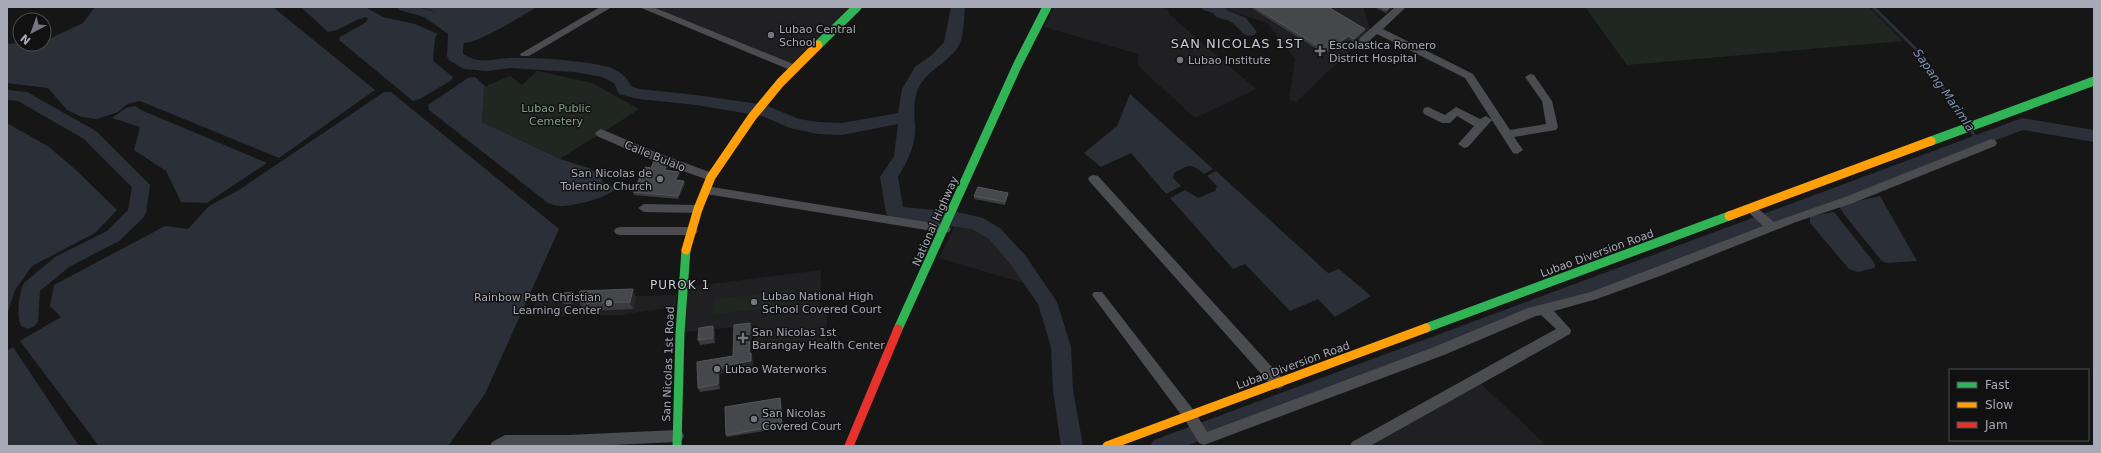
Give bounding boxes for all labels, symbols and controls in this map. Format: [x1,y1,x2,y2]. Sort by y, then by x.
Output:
north arrow [12,12,52,52]
place label: Lubao Central School [779,23,856,49]
marker: Lubao Central School [766,30,776,40]
text: N [18,31,34,47]
district label: SAN NICOLAS 1ST [1171,36,1303,51]
place label: Escolastica Romero District Hospital [1329,39,1436,65]
marker: Escolastica Romero District Hospital [1314,45,1326,57]
water label: Sapang Marimla [1910,46,1978,134]
place label: Lubao Institute [1188,54,1271,67]
marker: Lubao Institute [1175,55,1185,65]
park label: Lubao Public Cemetery [521,102,591,128]
street label: Calle Bulalo [622,138,688,175]
place label: San Nicolas de Tolentino Church [559,167,652,193]
marker: San Nicolas de Tolentino Church [655,174,665,184]
street label: National Highway [910,174,961,268]
street label: Lubao Diversion Road [1539,227,1656,280]
district label: PUROK 1 [650,278,710,292]
place label: Lubao National High School Covered Court [762,290,882,316]
place label: Rainbow Path Christian Learning Center [474,291,601,317]
marker: Lubao National High School Covered Court [749,297,759,307]
marker: Rainbow Path Christian Learning Center [604,298,614,308]
street label: San Nicolas 1st Road [660,306,677,422]
place label: San Nicolas 1st Barangay Health Center [752,326,885,352]
marker: San Nicolas 1st Barangay Health Center [737,332,749,344]
street label: Lubao Diversion Road [1235,339,1352,392]
place label: Lubao Waterworks [725,363,827,376]
marker: Lubao Waterworks [712,364,722,374]
legend [1949,369,2089,441]
text: Fast [1985,378,2009,392]
text: Slow [1985,398,2013,412]
place label: San Nicolas Covered Court [762,407,842,433]
marker: San Nicolas Covered Court [749,414,759,424]
text: Jam [1984,418,2008,432]

